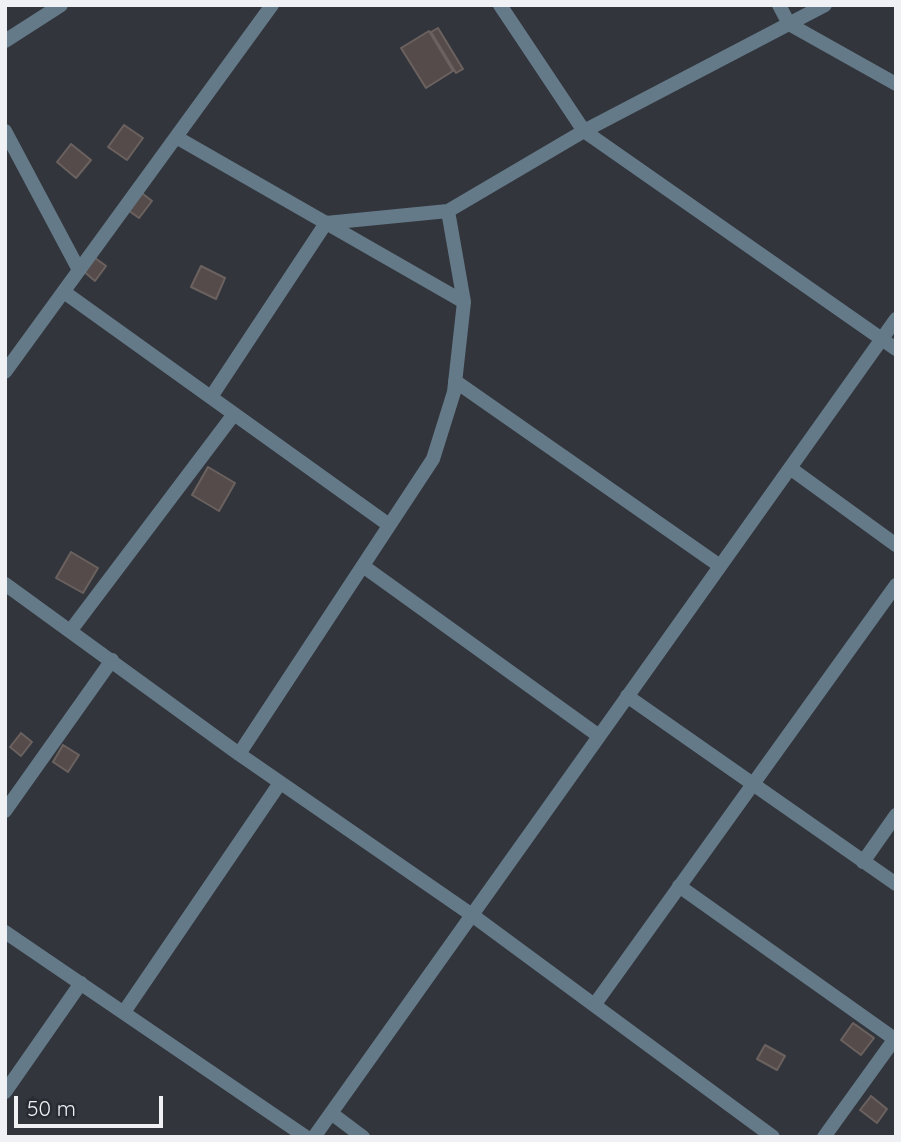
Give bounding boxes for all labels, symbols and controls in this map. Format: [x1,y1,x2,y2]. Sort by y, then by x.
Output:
scale bar [18,1082,166,1126]
text: 50 m [27,1095,76,1121]

